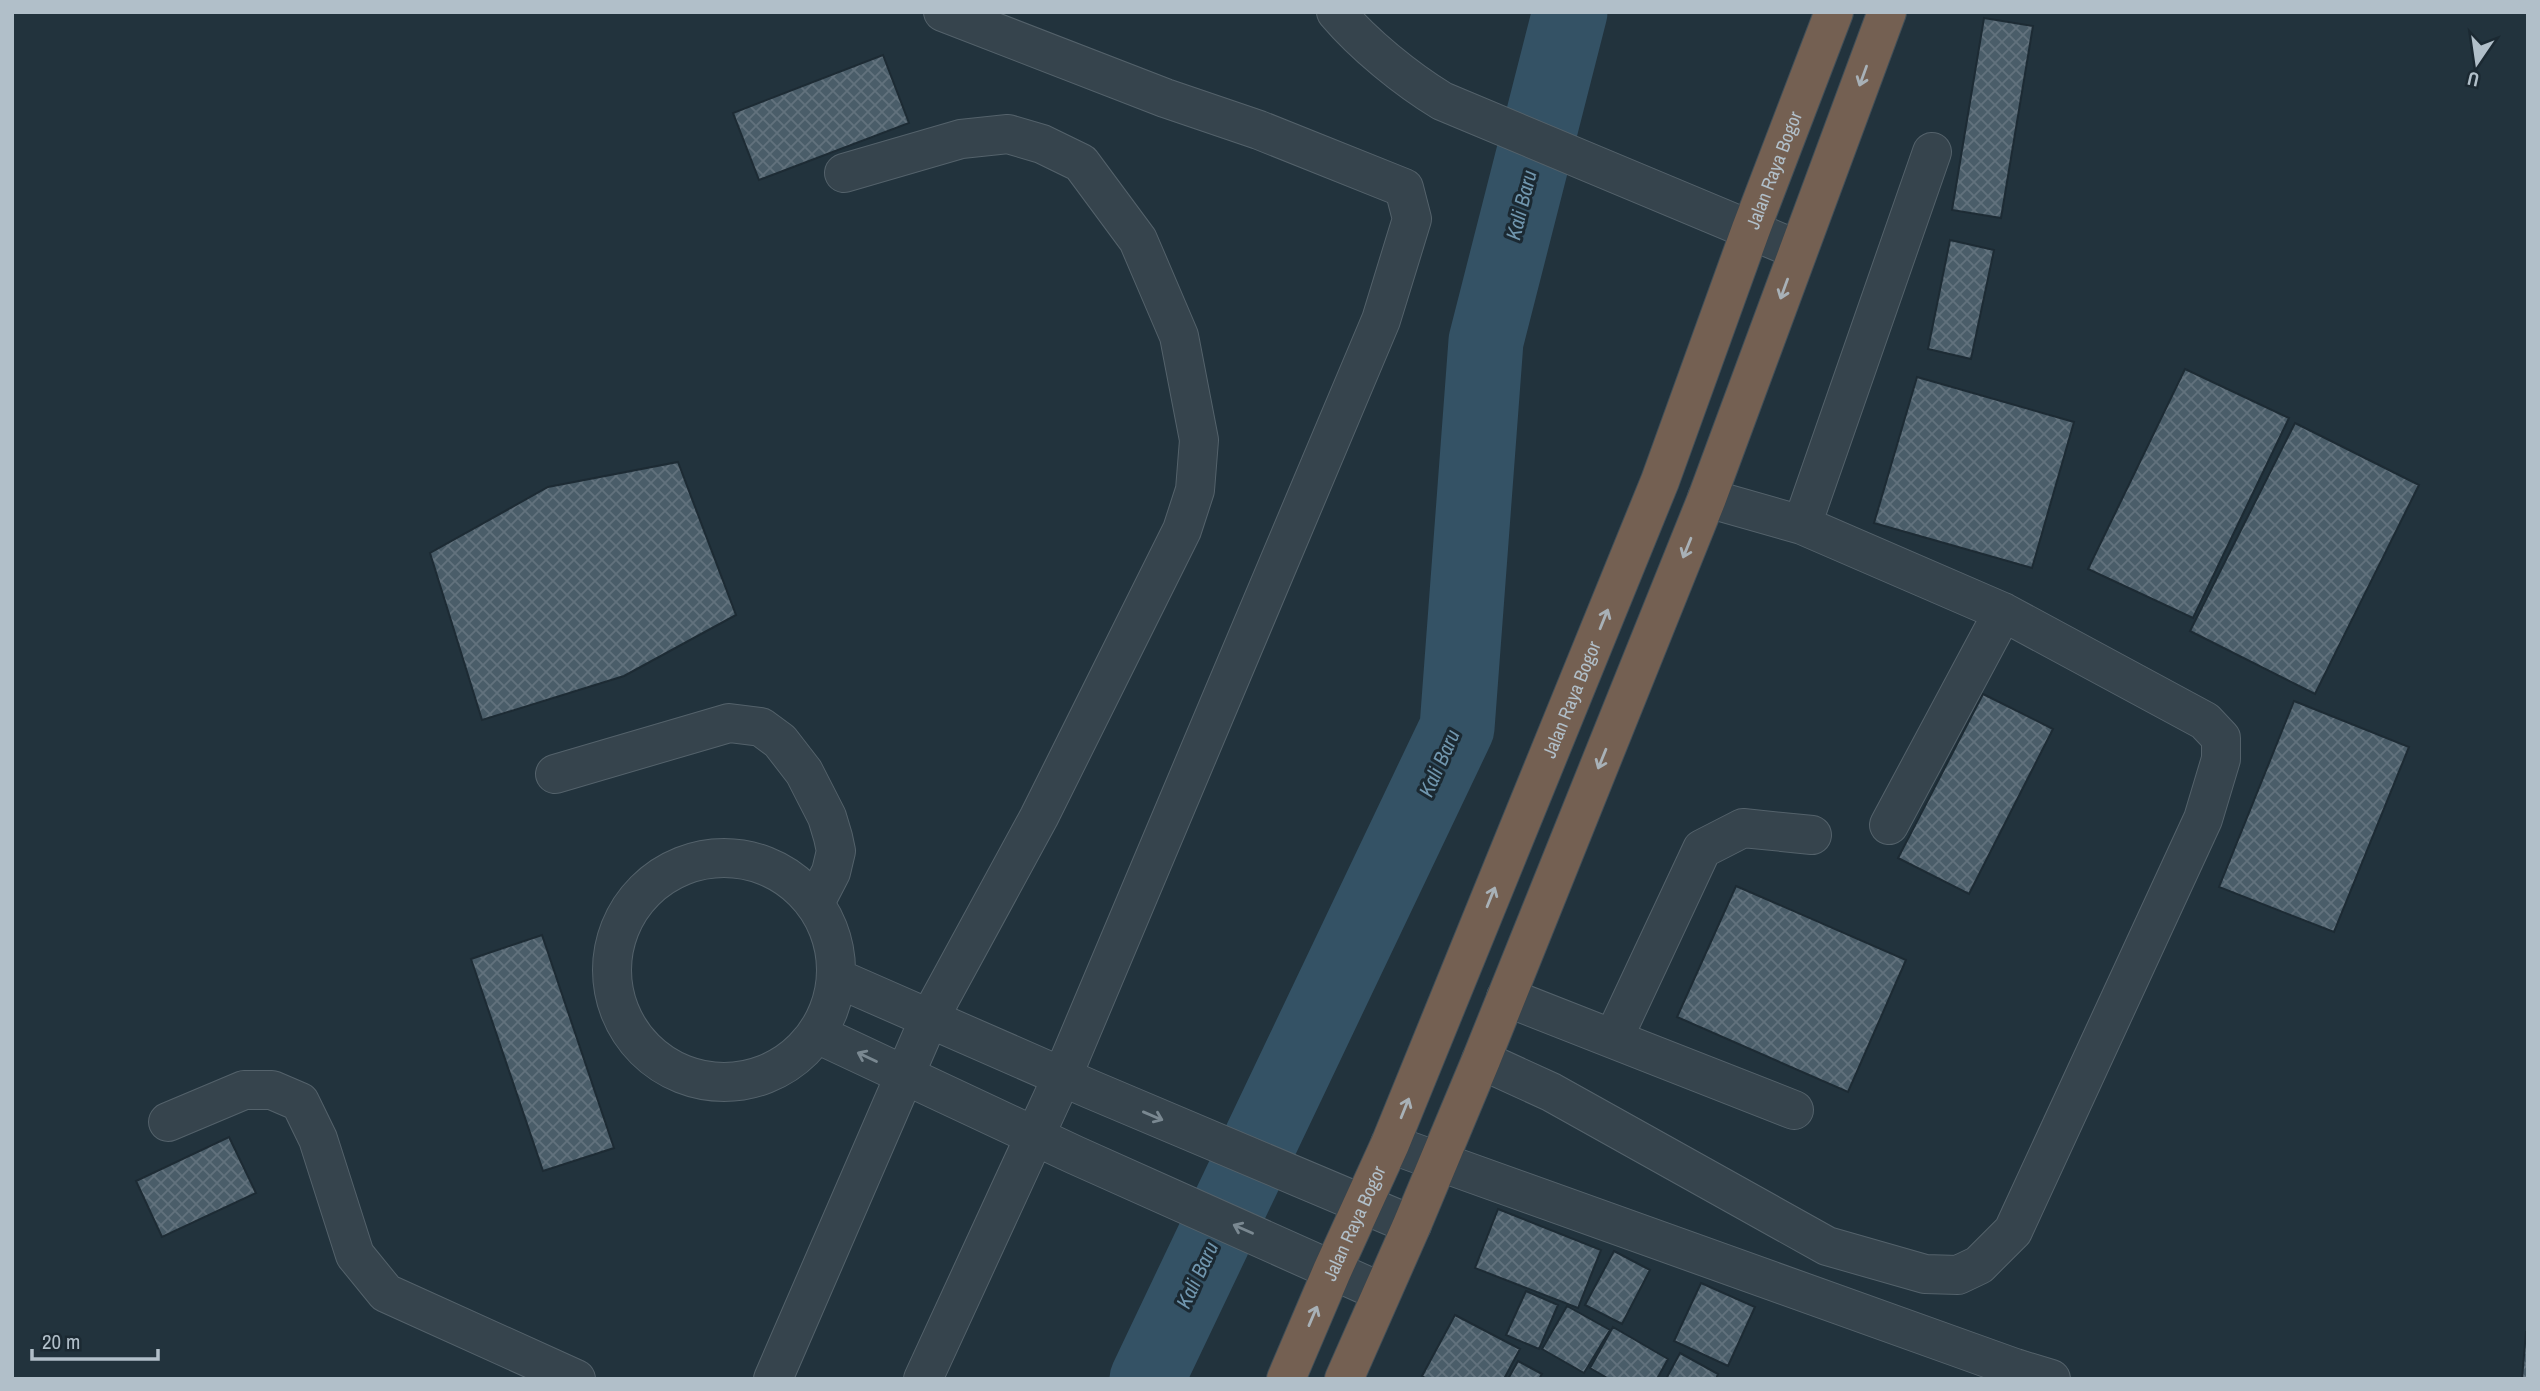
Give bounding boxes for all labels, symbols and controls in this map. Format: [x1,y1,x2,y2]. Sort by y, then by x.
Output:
north arrow [2442,28,2512,98]
one-way arrow [1856,65,1868,87]
text: U [2465,66,2482,93]
street label: Jalan Raya Bogor [1739,107,1808,233]
water label: Kali Baru [1498,167,1544,243]
one-way arrow [1777,278,1789,300]
one-way arrow [1679,537,1692,559]
one-way arrow [1599,608,1612,630]
street label: Jalan Raya Bogor [1536,636,1607,762]
water label: Kali Baru [1411,724,1467,801]
one-way arrow [1594,748,1607,770]
one-way arrow [1485,887,1498,909]
one-way arrow [857,1050,878,1063]
one-way arrow [1399,1098,1412,1119]
one-way arrow [1142,1110,1163,1123]
street label: Jalan Raya Bogor [1316,1161,1392,1285]
one-way arrow [1233,1222,1255,1235]
water label: Kali Baru [1169,1236,1225,1313]
one-way arrow [1307,1306,1320,1327]
scale bar [32,1318,158,1362]
text: 20 m [42,1327,80,1356]

